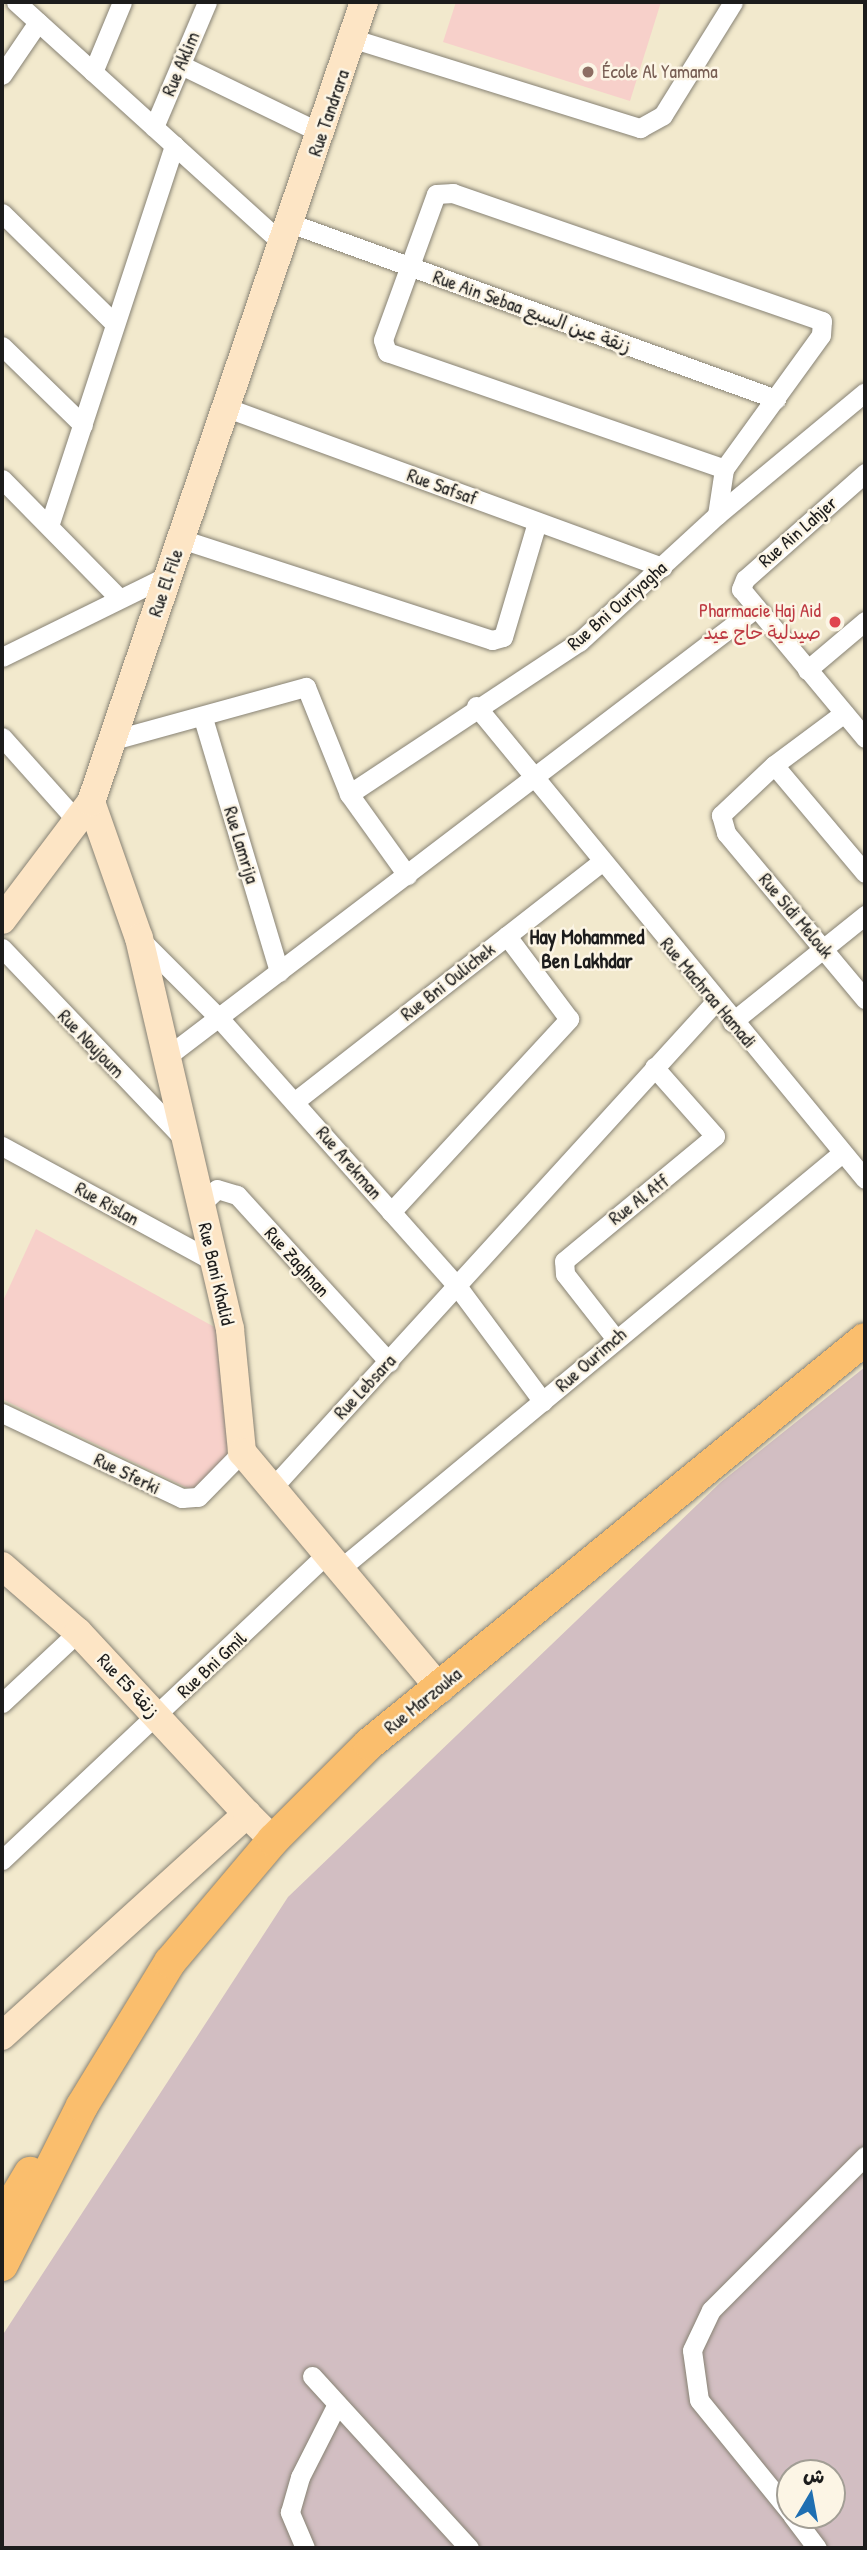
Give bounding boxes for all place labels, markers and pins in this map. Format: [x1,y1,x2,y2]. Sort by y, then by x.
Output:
place label: École Al Yamama [602,61,718,83]
marker: École Al Yamama [580,64,596,80]
place label: Pharmacie Haj Aid صيدلية حاج عيد [699,600,821,644]
marker: Pharmacie Haj Aid صيدلية حاج عيد [827,614,843,630]

